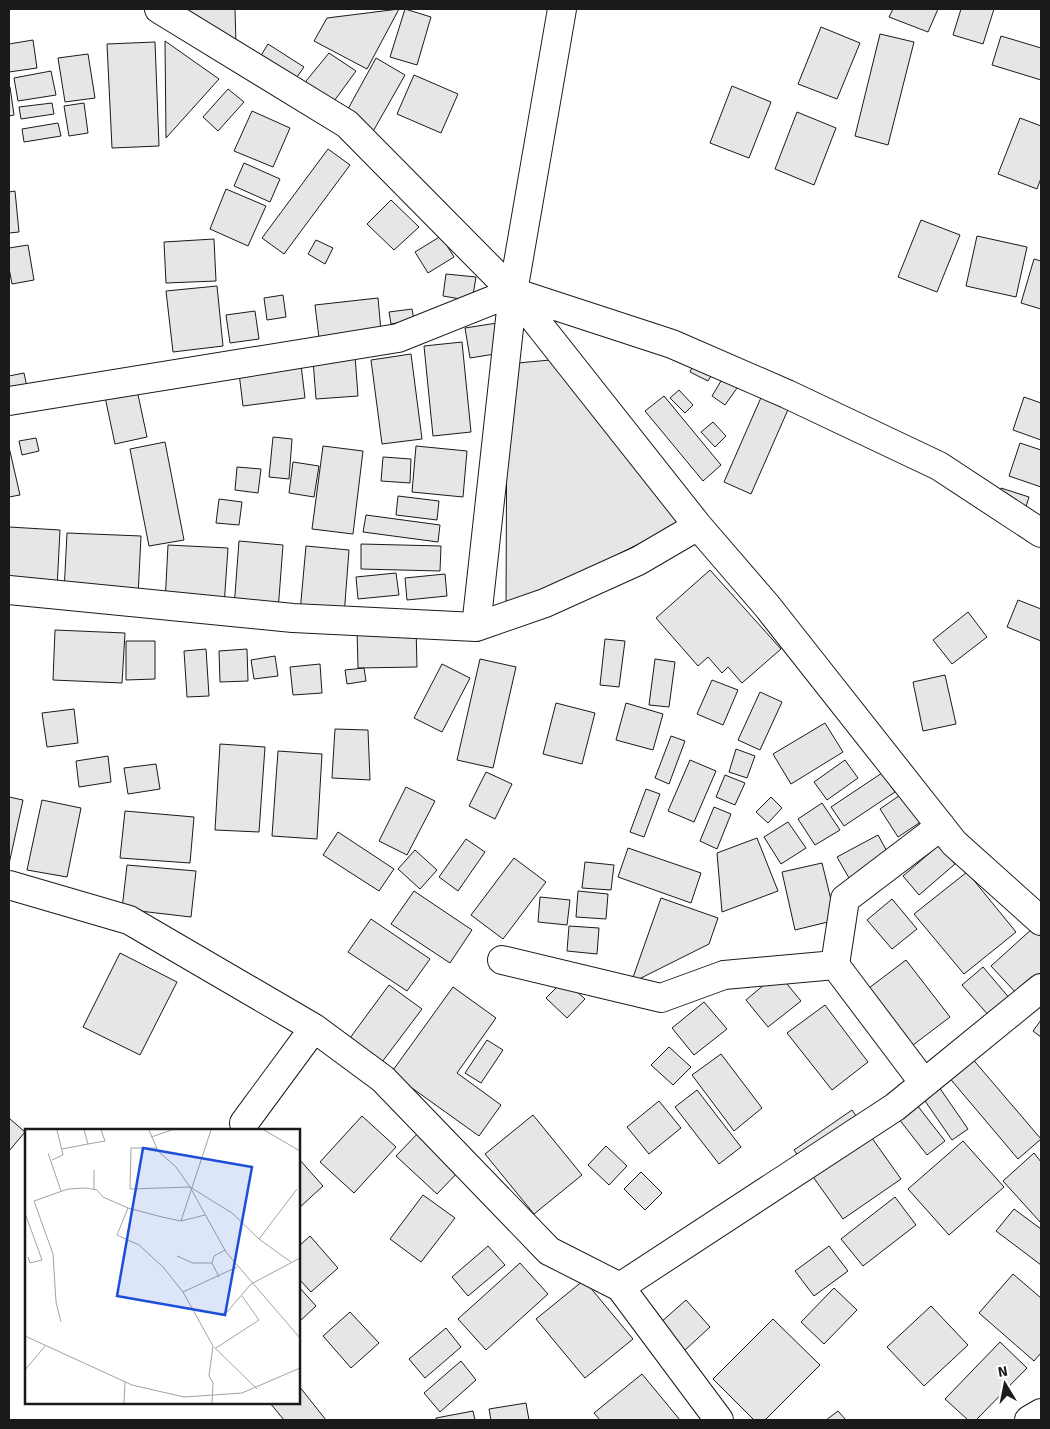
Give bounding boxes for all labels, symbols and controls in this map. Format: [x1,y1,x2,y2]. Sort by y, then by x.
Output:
inset map [25,1129,300,1404]
north arrow [980,1359,1030,1409]
text: N [997,1362,1009,1381]

